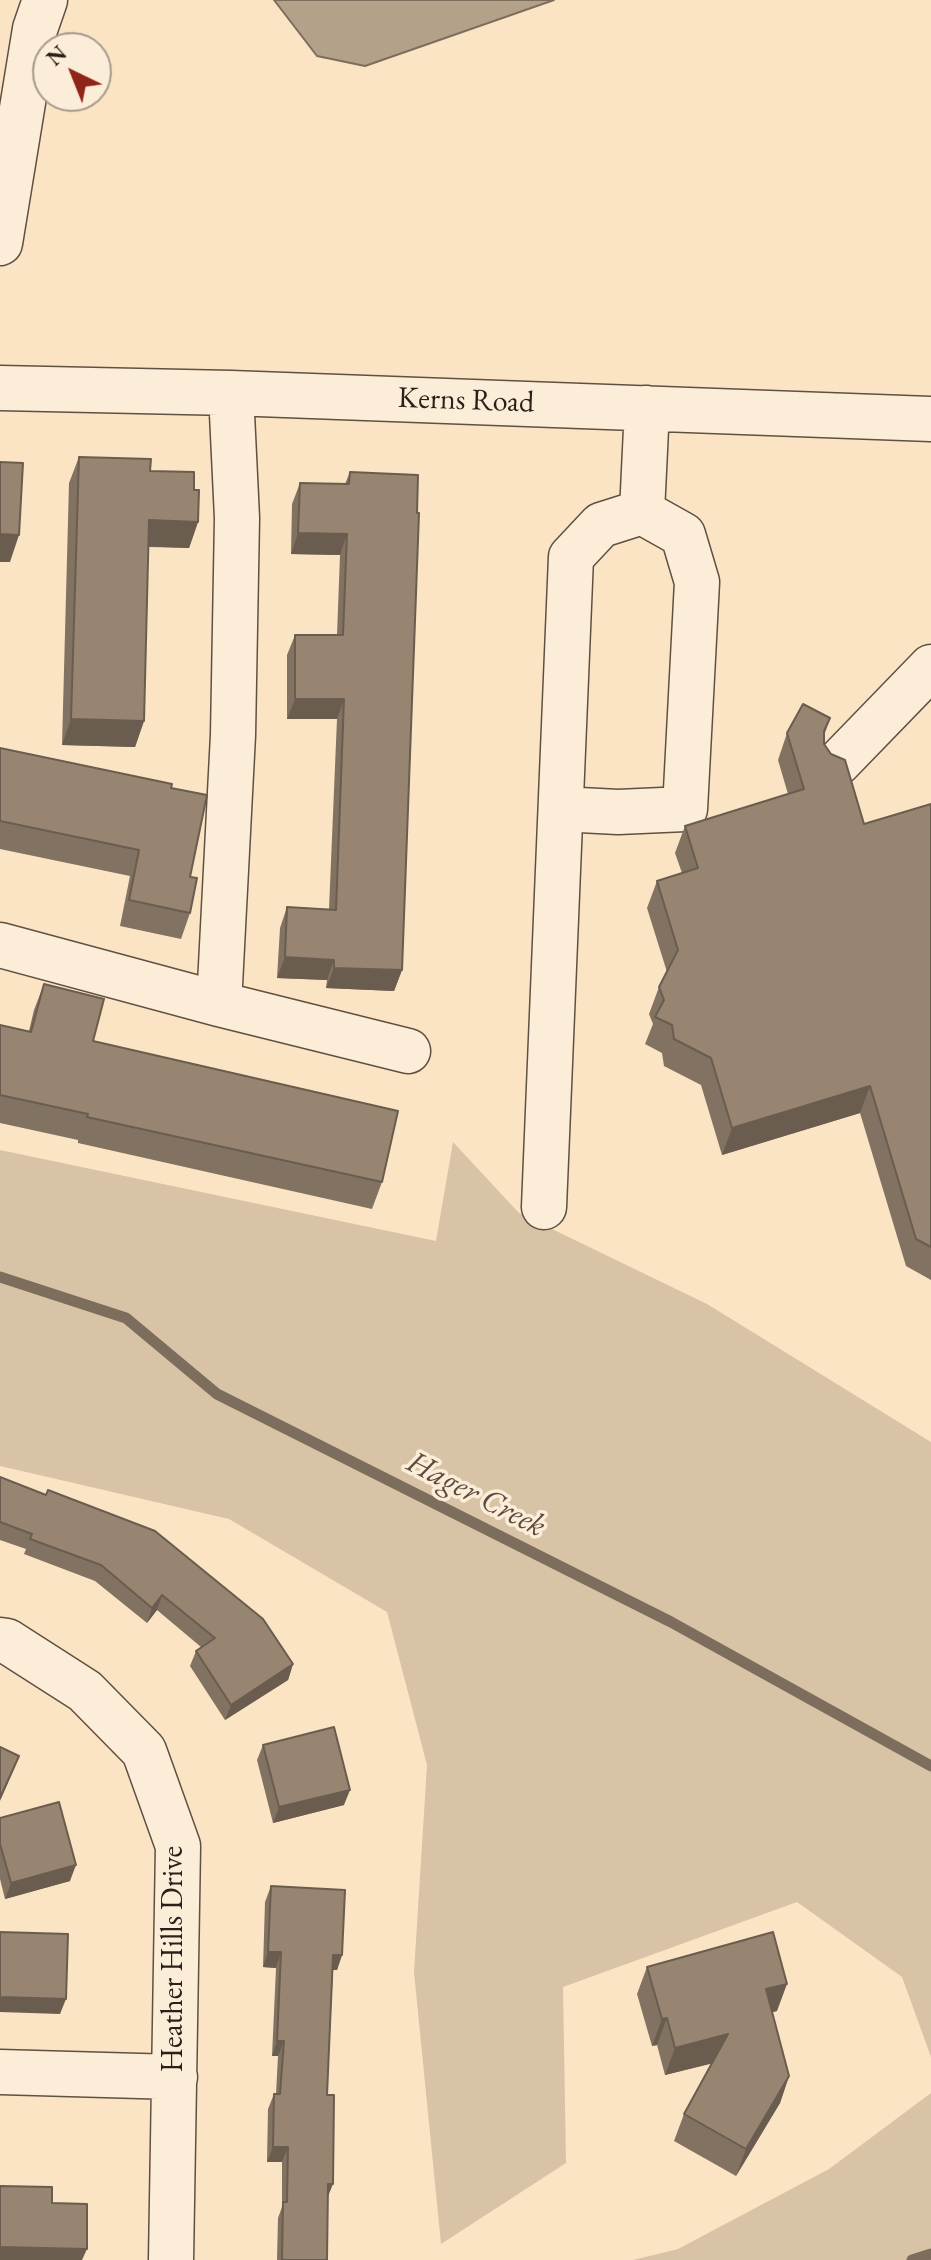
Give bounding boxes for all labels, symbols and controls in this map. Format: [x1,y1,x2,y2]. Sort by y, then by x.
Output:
north arrow [32,32,112,112]
text: N [40,39,73,72]
street label: Kerns Road [397,381,535,421]
water label: Hager Creek [400,1444,552,1546]
street label: Heather Hills Drive [156,1846,192,2072]

